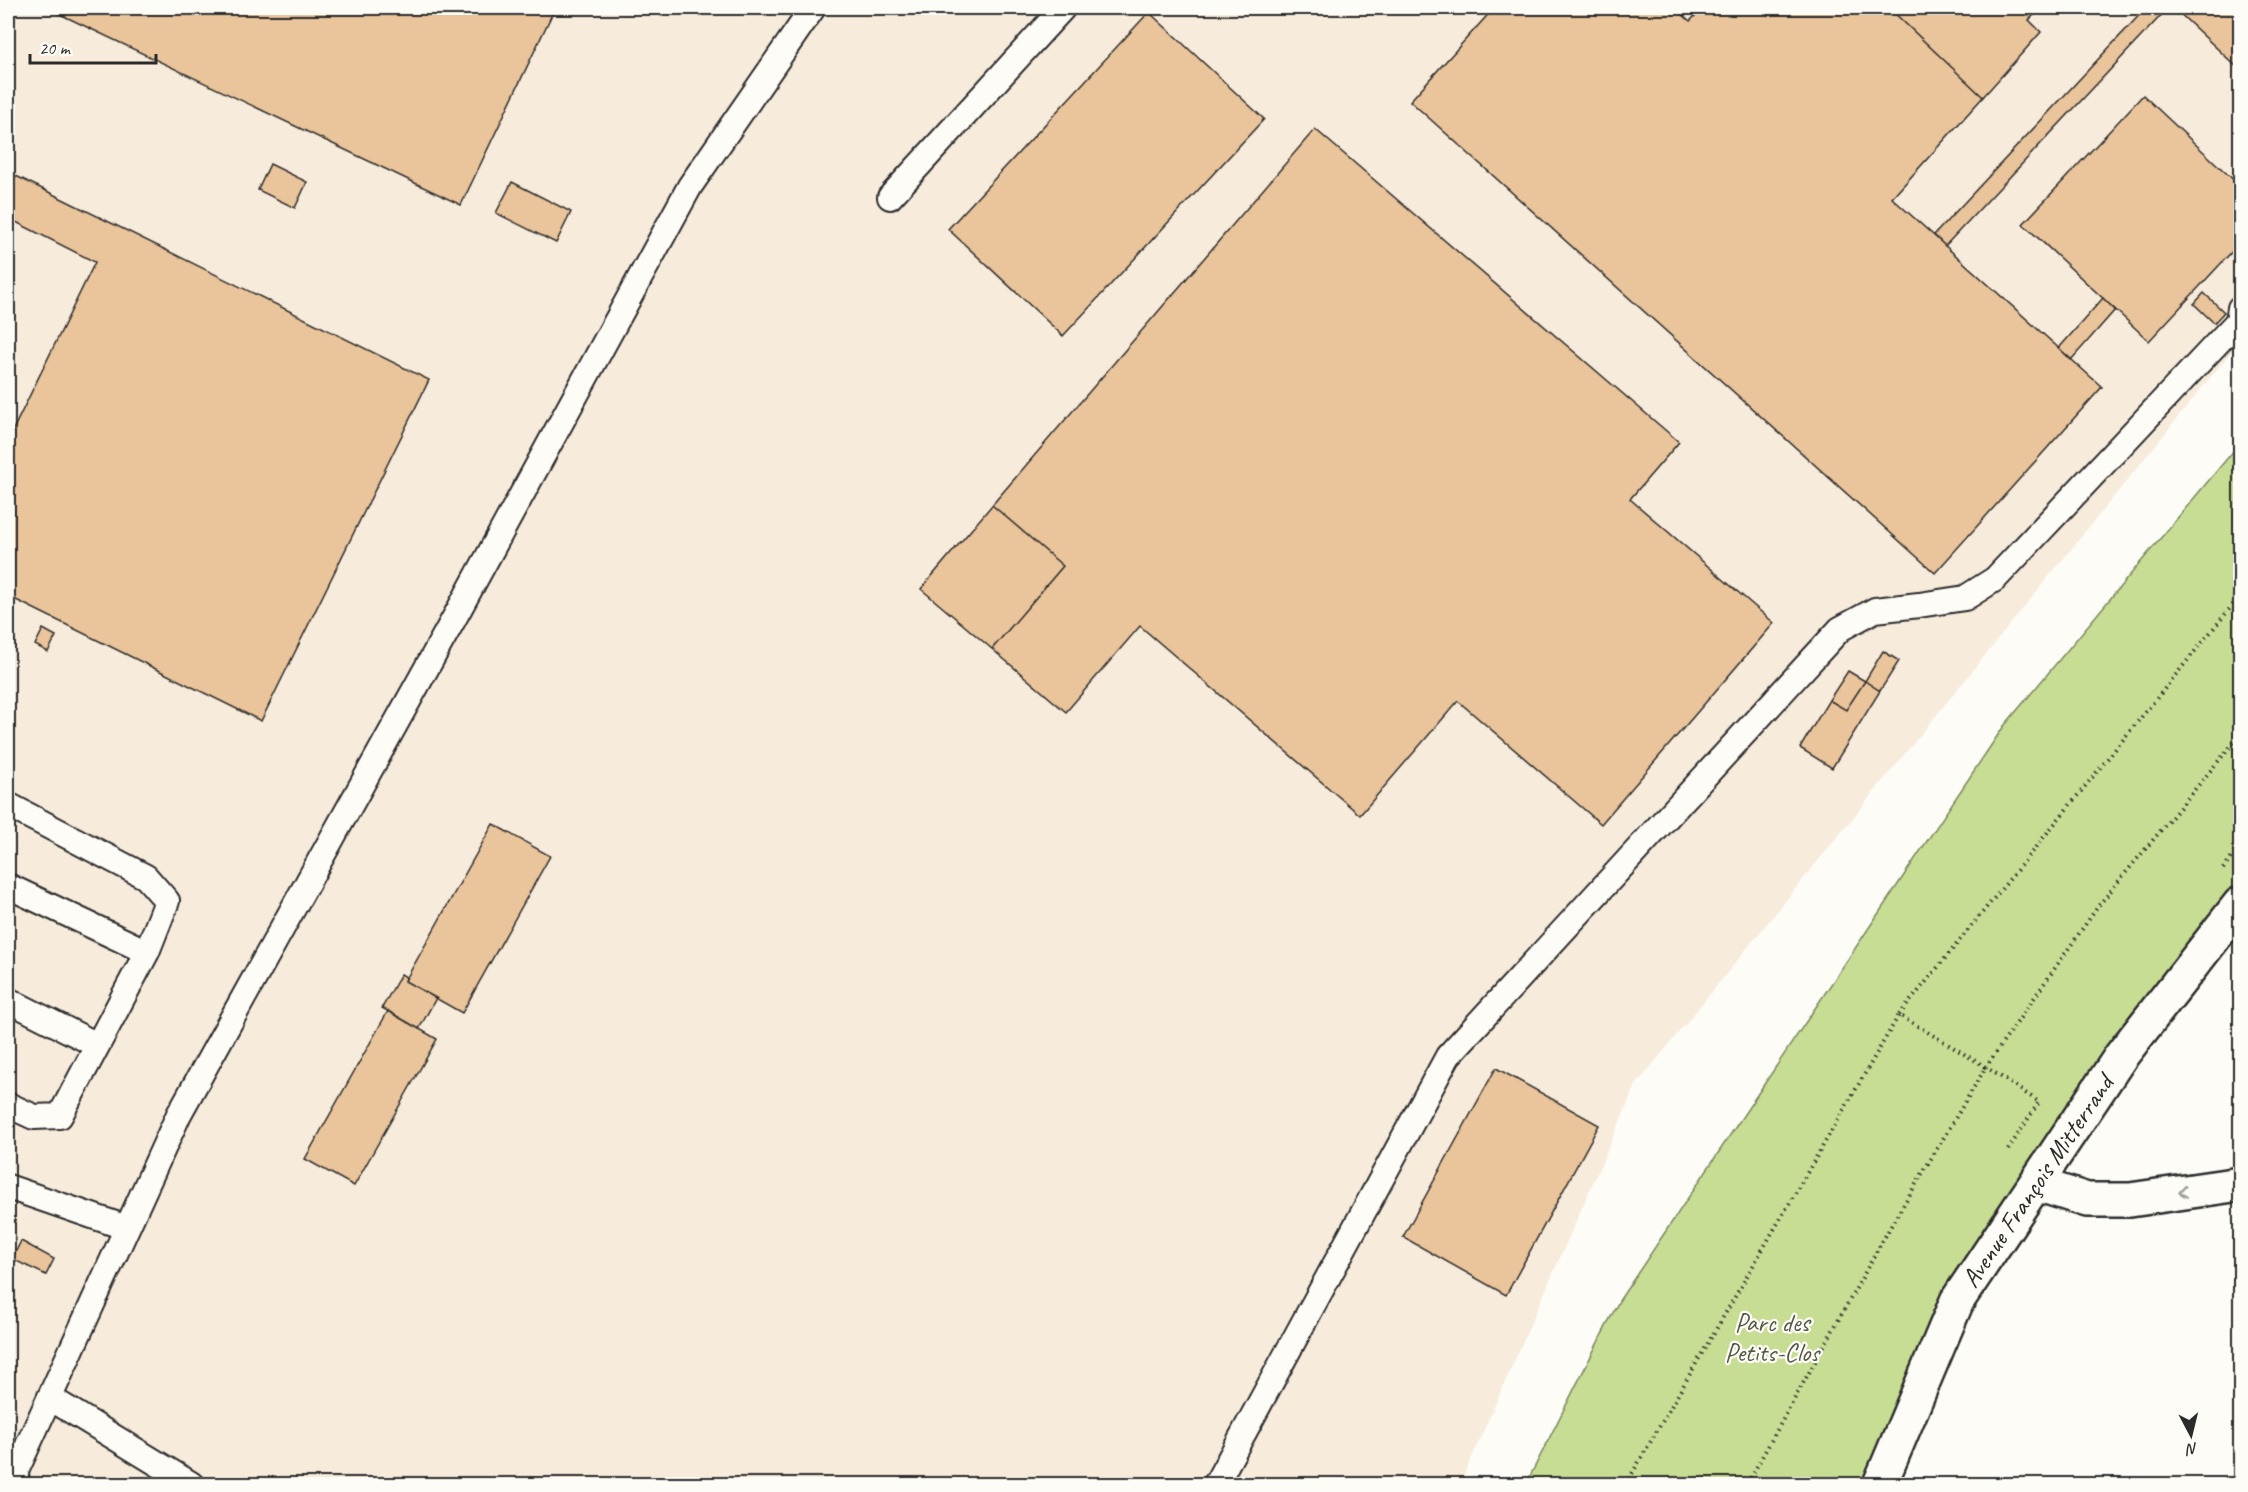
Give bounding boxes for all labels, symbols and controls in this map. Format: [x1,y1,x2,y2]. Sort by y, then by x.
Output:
scale bar [30,27,156,65]
text: 20 m [39,37,72,59]
street label: Avenue François Mitterrand [1954,1066,2123,1294]
one-way arrow [2178,1186,2187,1198]
park label: Parc des Petits-Clos [1725,1306,1821,1369]
north arrow [2161,1405,2221,1465]
text: N [2184,1438,2199,1460]

